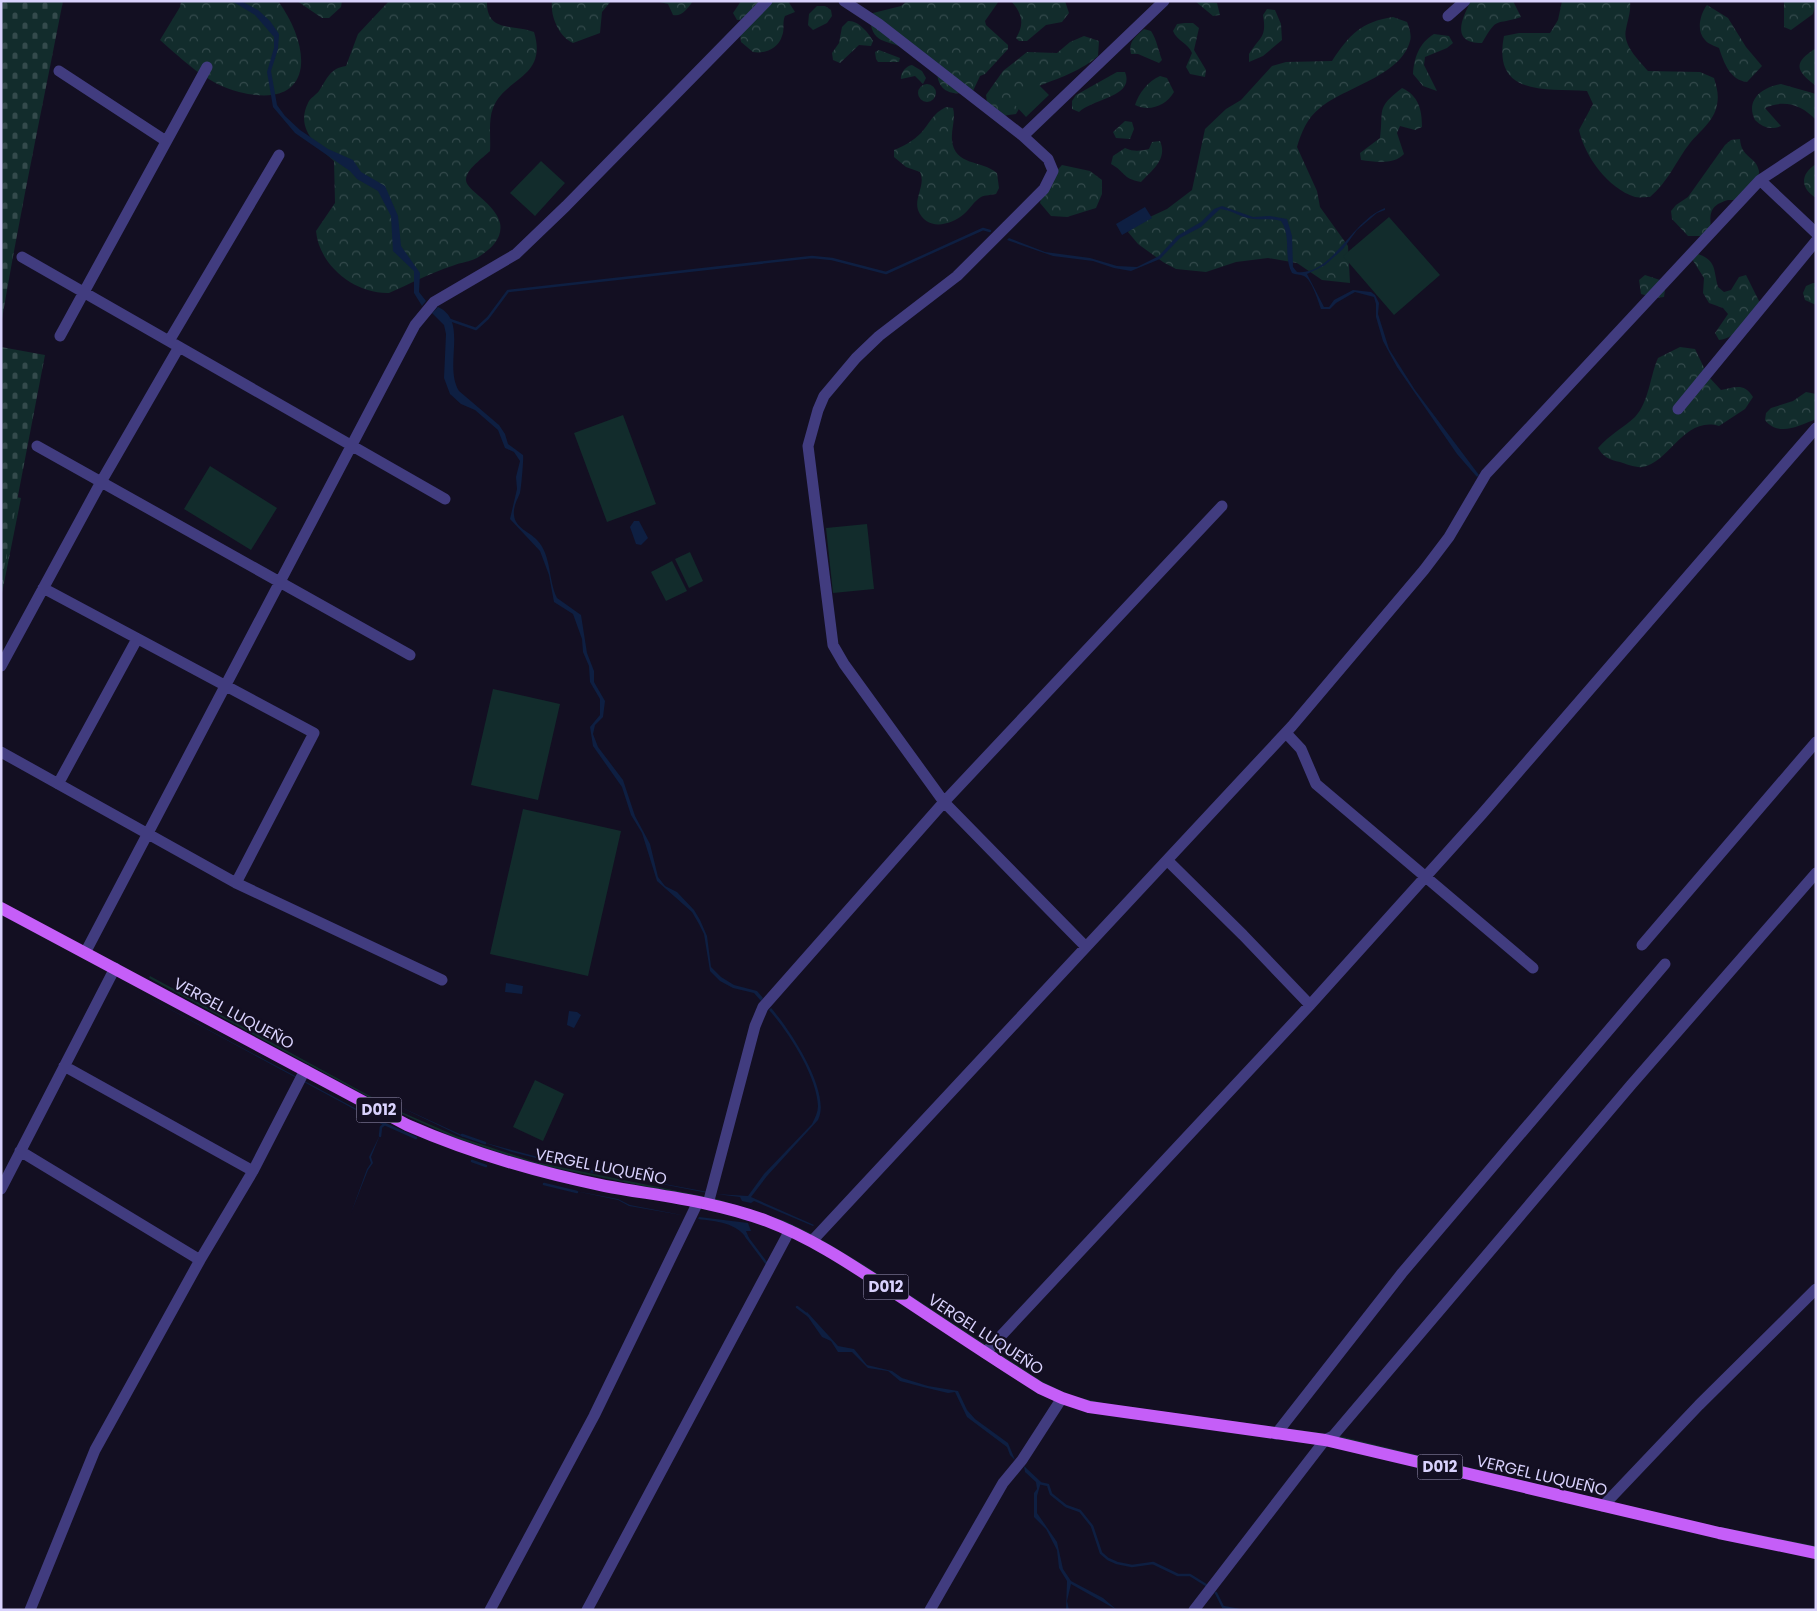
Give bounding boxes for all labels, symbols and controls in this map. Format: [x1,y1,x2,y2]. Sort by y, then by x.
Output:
street label: VERGEL LUQUEÑO [169,972,298,1055]
road number: D012 [356,1098,402,1122]
street label: VERGEL LUQUEÑO [533,1142,669,1191]
road number: D012 [864,1274,908,1300]
street label: VERGEL LUQUEÑO [923,1288,1048,1380]
street label: VERGEL LUQUEÑO [1474,1449,1610,1502]
road number: D012 [1418,1454,1462,1480]

